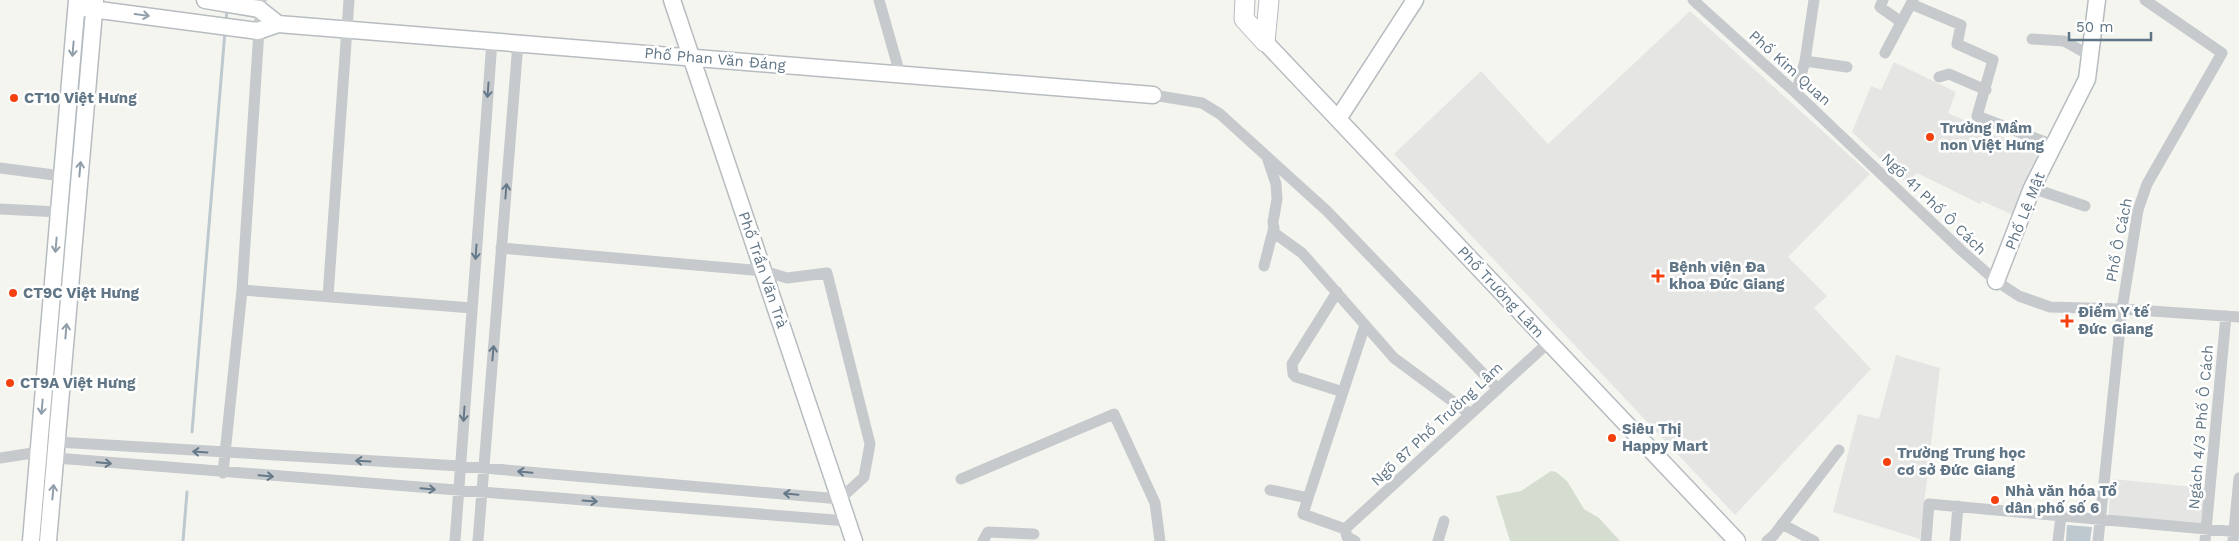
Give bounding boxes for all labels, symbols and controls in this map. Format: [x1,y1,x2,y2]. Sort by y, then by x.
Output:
scale bar [2069,10,2152,42]
one-way arrow [134,11,150,21]
text: 50 m [2076,18,2113,36]
street label: Phố Kim Quan [1745,27,1835,109]
one-way arrow [68,40,78,56]
street label: Phố Phan Văn Đáng [644,44,786,74]
one-way arrow [483,82,493,98]
place label: CT10 Việt Hưng [24,89,137,107]
marker: CT10 Việt Hưng [8,92,20,104]
place label: Trường Mầm non Việt Hưng [1940,119,2045,154]
marker: Trường Mầm non Việt Hưng [1924,131,1936,143]
street label: Ngõ 41 Phố Ô Cách [1878,149,1991,258]
one-way arrow [76,161,85,177]
street label: Phố Lệ Mật [2001,169,2049,253]
one-way arrow [501,183,510,199]
street label: Phố Ô Cách [2101,196,2136,284]
street label: Phố Trần Văn Trà [735,209,792,331]
one-way arrow [52,237,61,253]
street label: Phố Trường Lâm [1454,242,1548,342]
one-way arrow [471,244,481,260]
place label: Bệnh viện Đa khoa Đức Giang [1669,258,1785,293]
marker: Bệnh viện Đa khoa Đức Giang [1651,269,1665,283]
place label: CT9C Việt Hưng [23,284,139,302]
marker: CT9C Việt Hưng [7,287,19,299]
place label: Điểm Y tế Đức Giang [2078,302,2154,338]
marker: Điểm Y tế Đức Giang [2060,314,2074,328]
one-way arrow [62,323,71,339]
street label: Ngách 4/3 Phố Ô Cách [2184,344,2217,510]
one-way arrow [488,345,497,361]
street label: Ngõ 87 Phố Trường Lâm [1367,358,1507,490]
place label: CT9A Việt Hưng [20,374,136,392]
marker: CT9A Việt Hưng [4,377,16,389]
one-way arrow [38,399,47,415]
one-way arrow [459,406,469,422]
place label: Siêu Thị Happy Mart [1622,420,1708,455]
marker: Siêu Thị Happy Mart [1606,432,1618,444]
place label: Trường Trung học cơ sở Đức Giang [1897,444,2026,479]
one-way arrow [193,447,209,457]
one-way arrow [355,456,371,465]
marker: Trường Trung học cơ sở Đức Giang [1881,456,1893,468]
one-way arrow [96,458,112,467]
one-way arrow [517,467,533,476]
one-way arrow [258,472,274,481]
place label: Nhà văn hóa Tổ dân phố số 6 [2005,481,2117,517]
one-way arrow [420,484,436,494]
one-way arrow [48,485,57,501]
one-way arrow [783,490,799,499]
marker: Nhà văn hóa Tổ dân phố số 6 [1989,494,2001,506]
one-way arrow [582,497,598,506]

